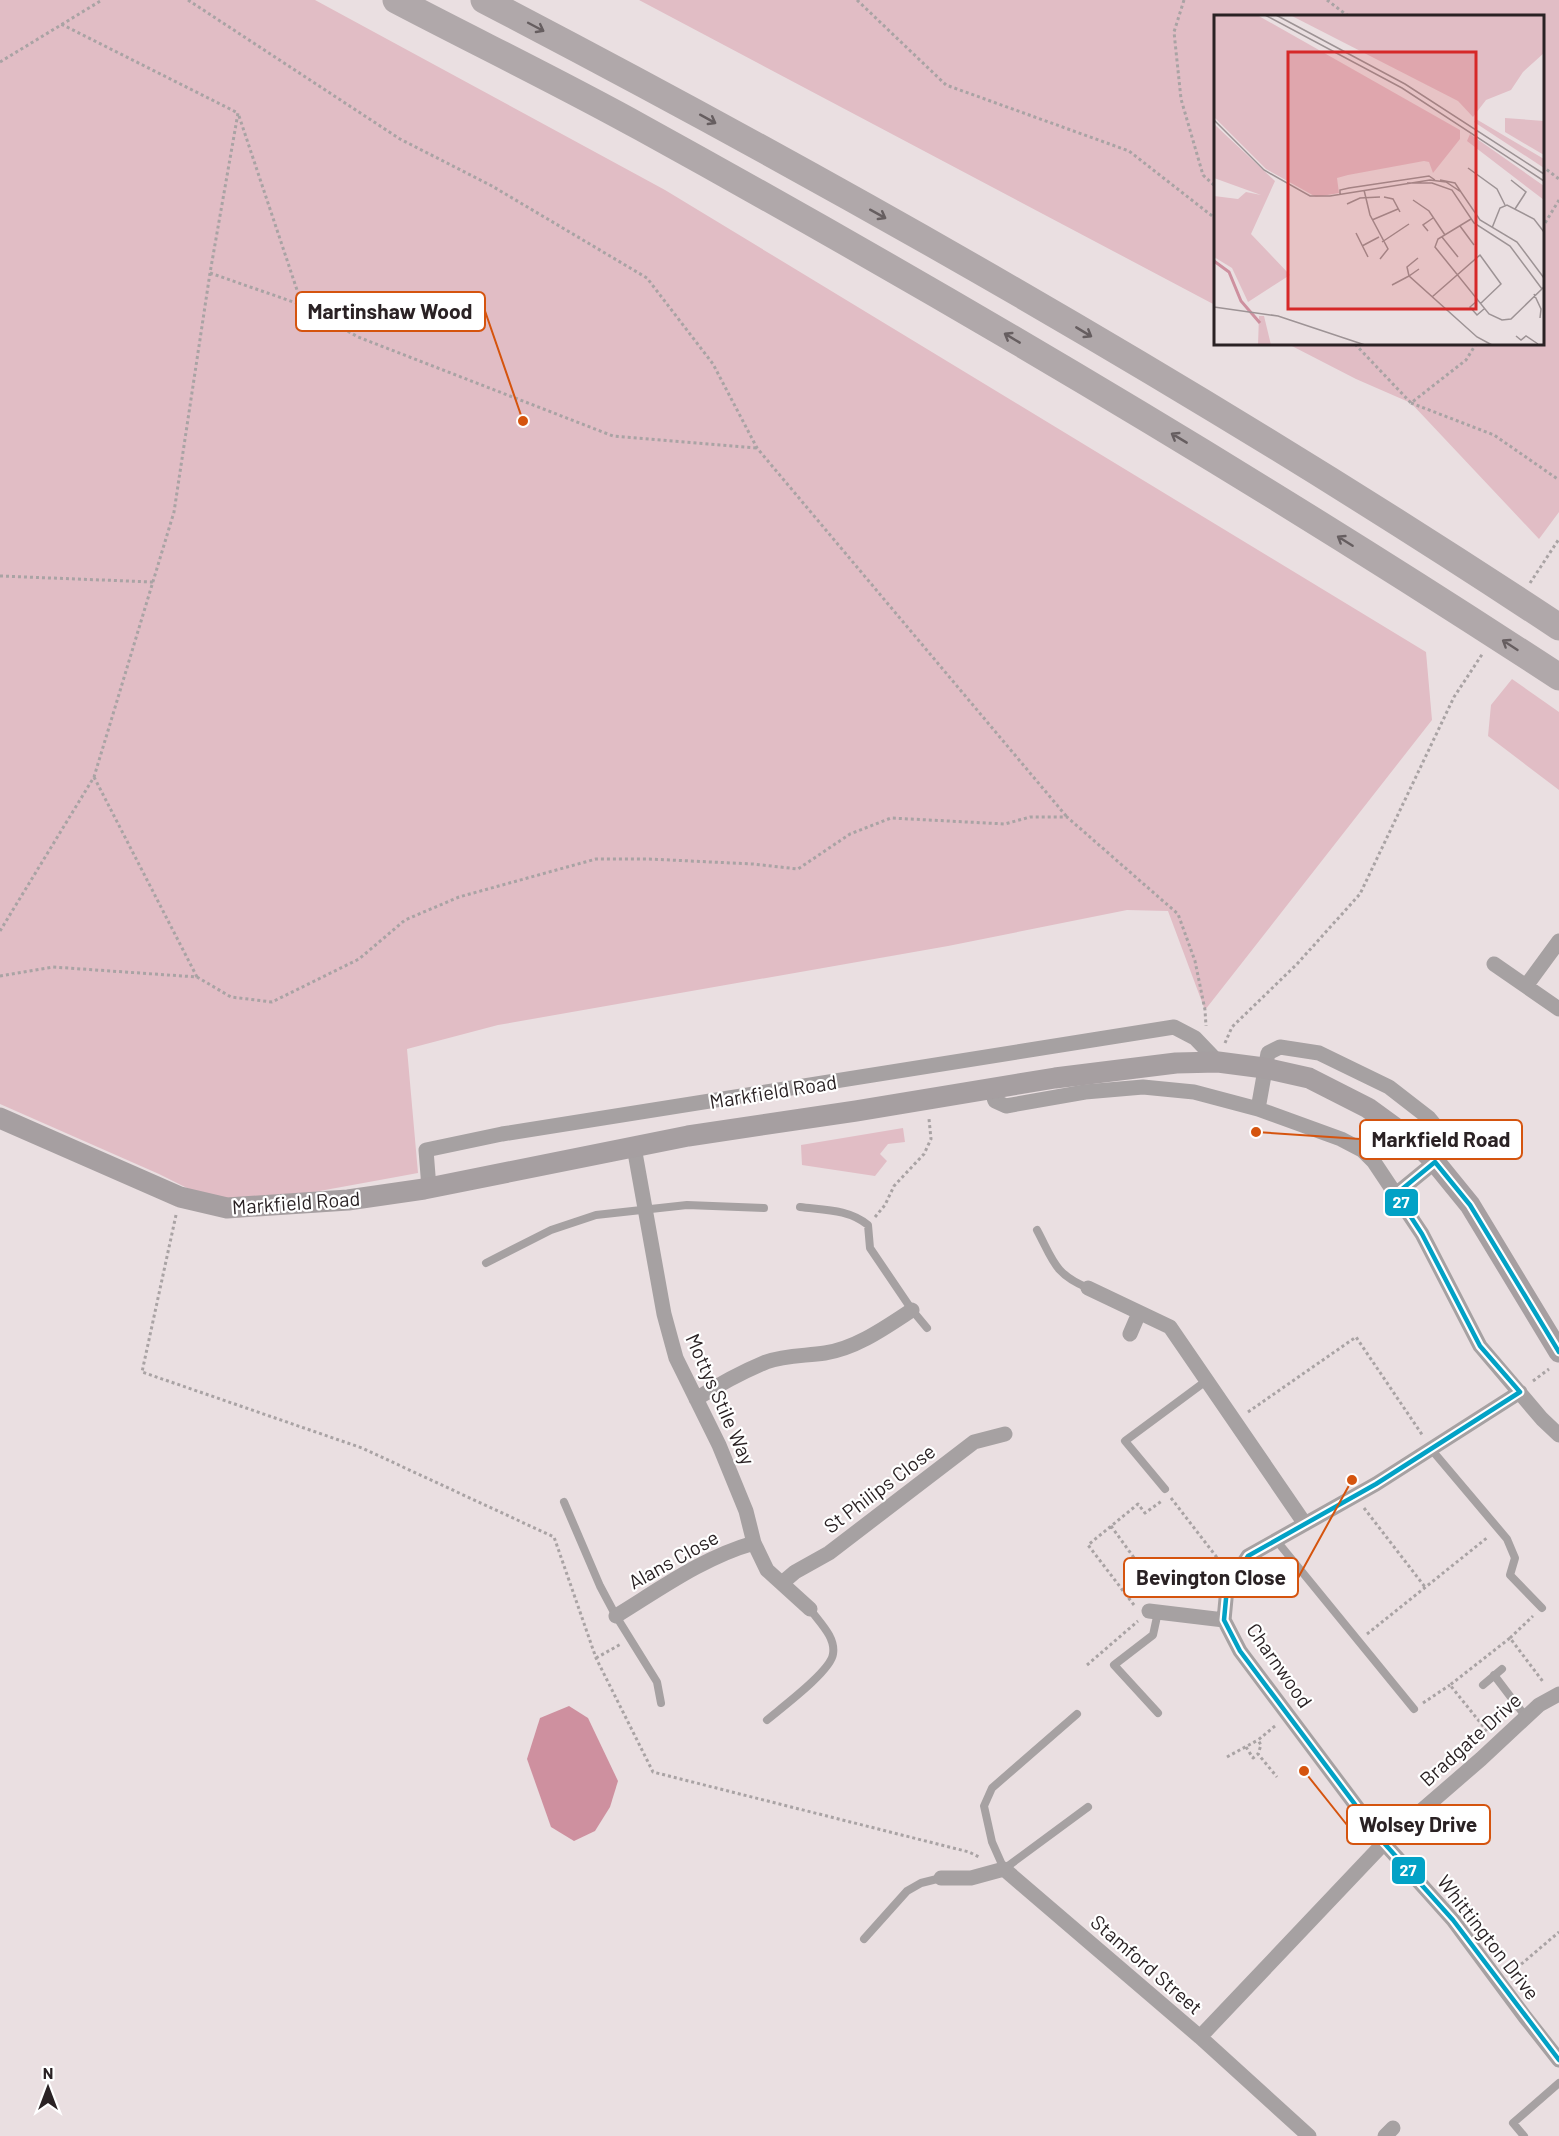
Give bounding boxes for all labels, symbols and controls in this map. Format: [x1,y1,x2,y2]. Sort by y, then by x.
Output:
inset map [1214,15,1544,345]
one-way arrow [527,21,544,33]
one-way arrow [699,113,716,125]
one-way arrow [869,209,887,220]
callout: Martinshaw Wood [296,292,485,331]
text: Martinshaw Wood [308,298,472,323]
one-way arrow [1075,326,1092,338]
one-way arrow [1004,332,1021,344]
one-way arrow [1171,432,1188,444]
one-way arrow [1337,534,1354,546]
one-way arrow [1502,639,1519,651]
street label: Markfield Road [708,1069,838,1113]
callout: Markfield Road [1360,1120,1522,1159]
text: Markfield Road [1372,1126,1510,1151]
street label: Markfield Road [231,1186,361,1218]
line badge: 27 [1384,1188,1419,1217]
text: 27 [1393,1192,1410,1211]
street label: Mottys Stile Way [681,1330,761,1468]
street label: St Philips Close [819,1438,939,1538]
street label: Alans Close [624,1524,722,1594]
callout: Bevington Close [1124,1558,1298,1597]
text: Bevington Close [1136,1564,1286,1589]
street label: Charnwood [1242,1618,1318,1712]
street label: Bradgate Drive [1414,1687,1526,1791]
callout: Wolsey Drive [1347,1805,1490,1844]
text: Wolsey Drive [1359,1811,1477,1836]
line badge: 27 [1391,1856,1426,1885]
text: 27 [1400,1860,1417,1879]
street label: Whittington Drive [1433,1870,1545,2004]
street label: Stamford Street [1086,1909,1208,2019]
north arrow [18,2058,78,2118]
text: N [43,2063,53,2082]

